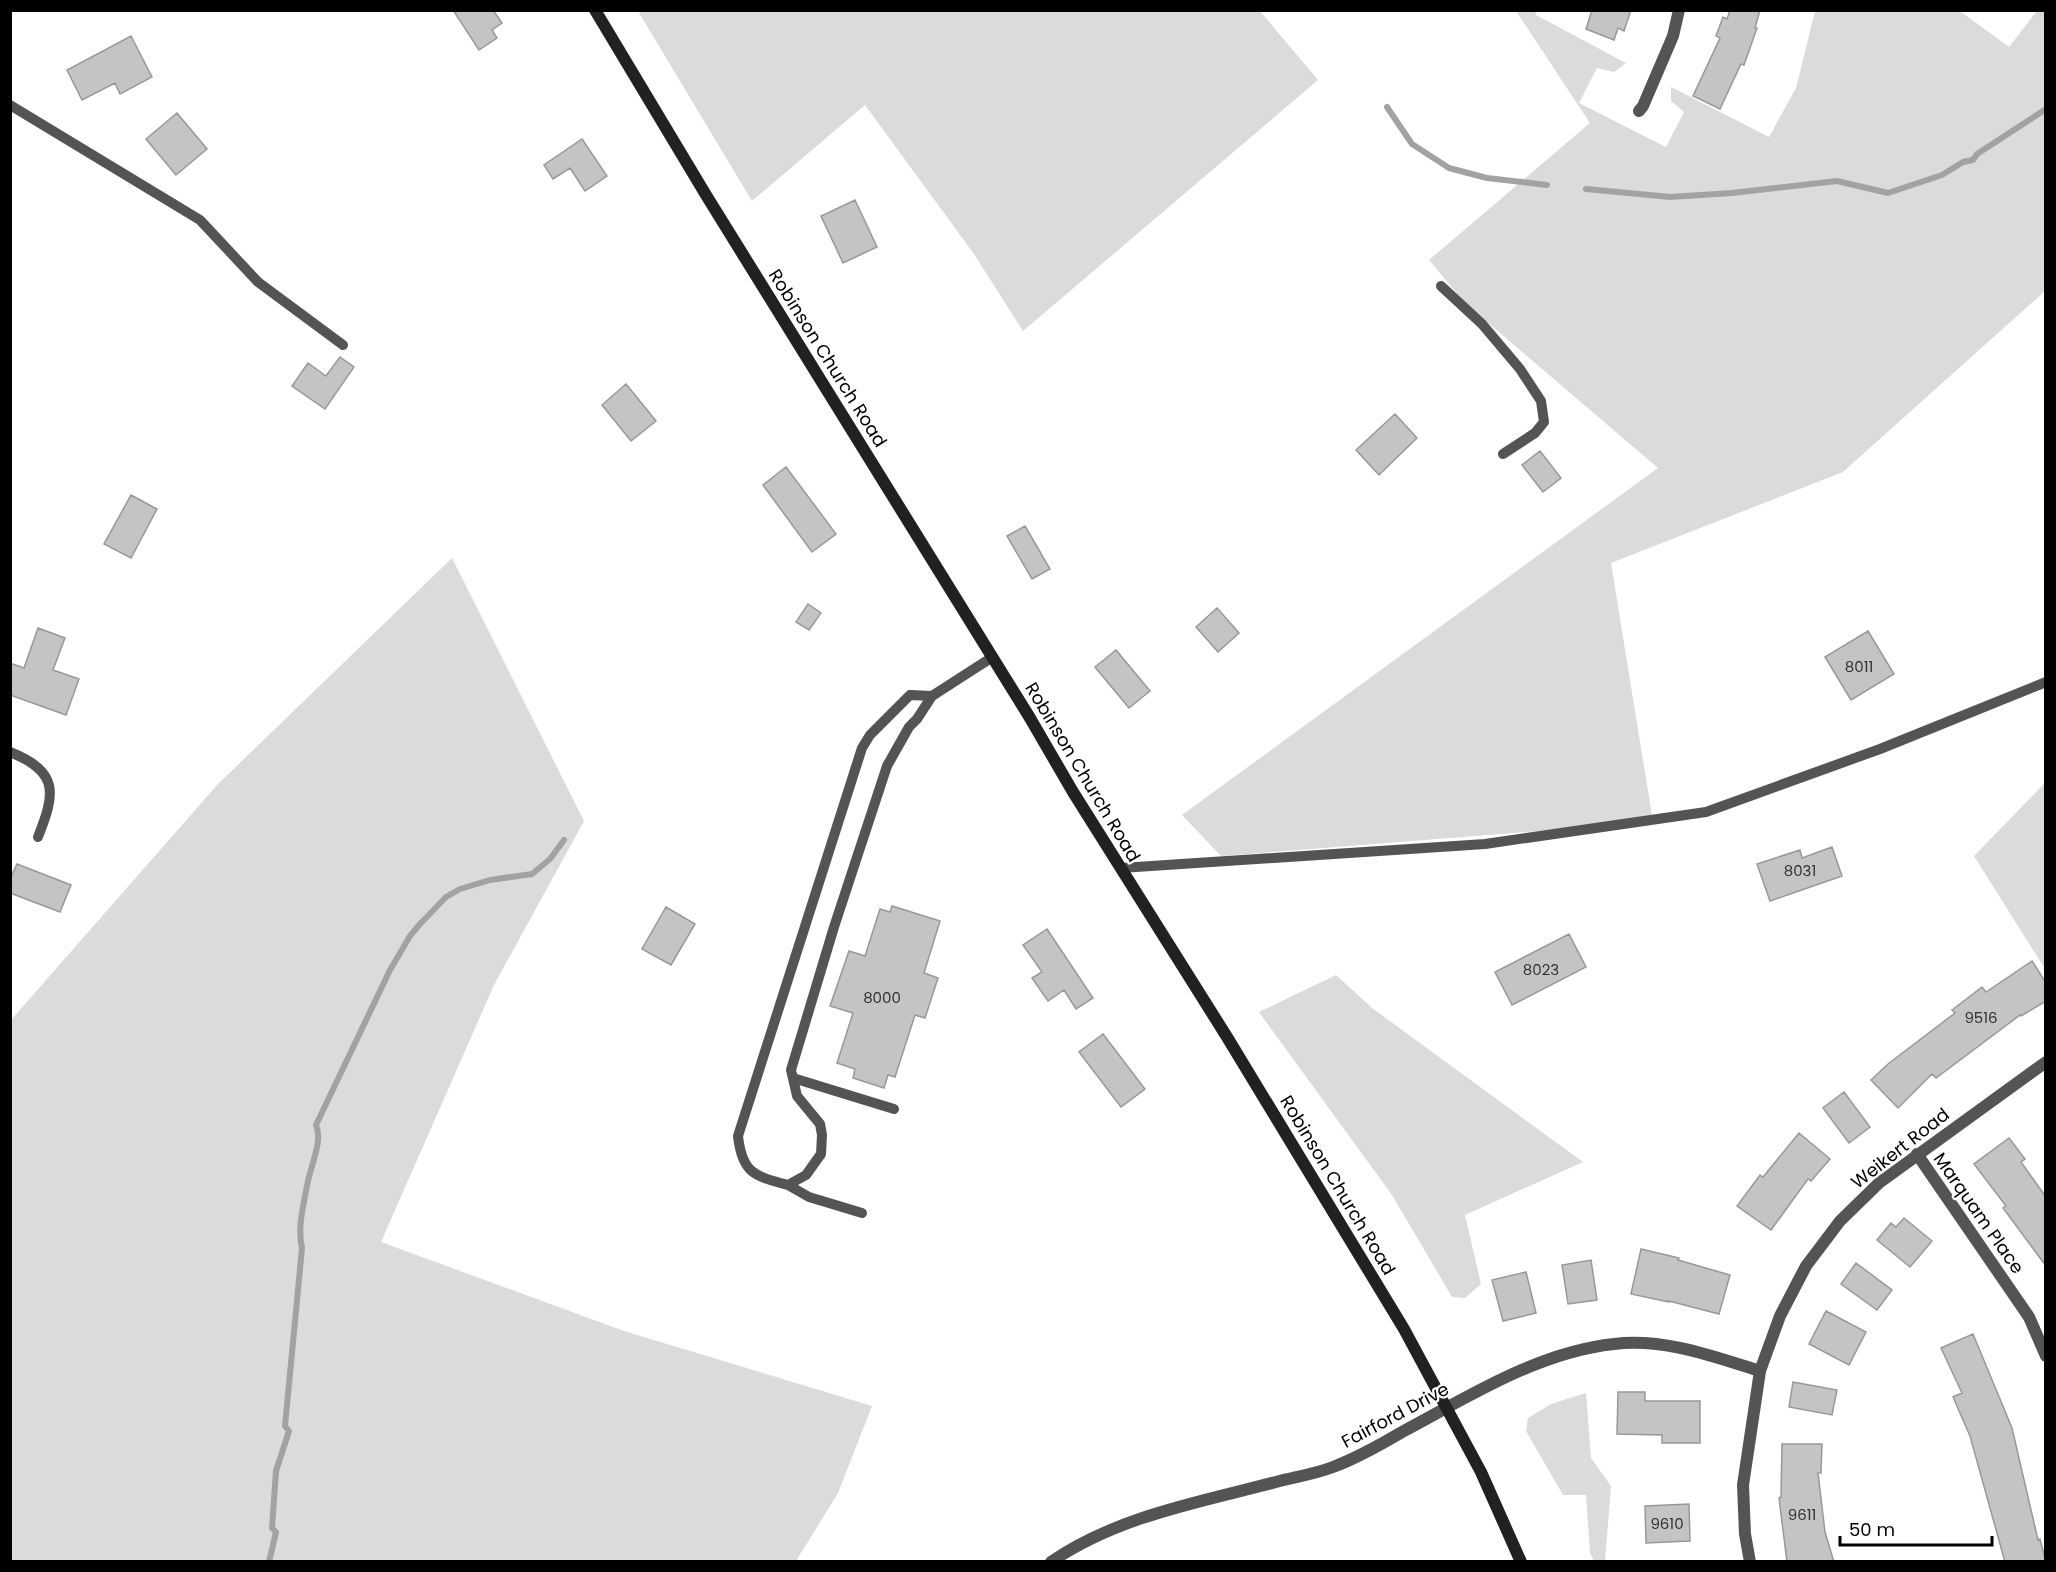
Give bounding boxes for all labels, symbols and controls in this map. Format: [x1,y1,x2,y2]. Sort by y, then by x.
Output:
street label: Robinson Church Road [763,264,893,452]
house number: 8011 [1845,656,1873,677]
street label: Robinson Church Road [1019,677,1147,867]
house number: 8031 [1784,860,1816,881]
house number: 8023 [1523,959,1559,980]
house number: 8000 [863,987,901,1008]
house number: 9516 [1964,1007,1998,1028]
street label: Robinson Church Road [1274,1090,1402,1280]
street label: Weikert Road [1846,1102,1954,1194]
street label: Marquam Place [1928,1147,2030,1279]
street label: Fairford Drive [1337,1376,1453,1454]
house number: 9611 [1788,1504,1816,1525]
scale bar [1840,1509,1992,1547]
house number: 9610 [1650,1513,1684,1534]
text: 50 m [1849,1517,1895,1542]

